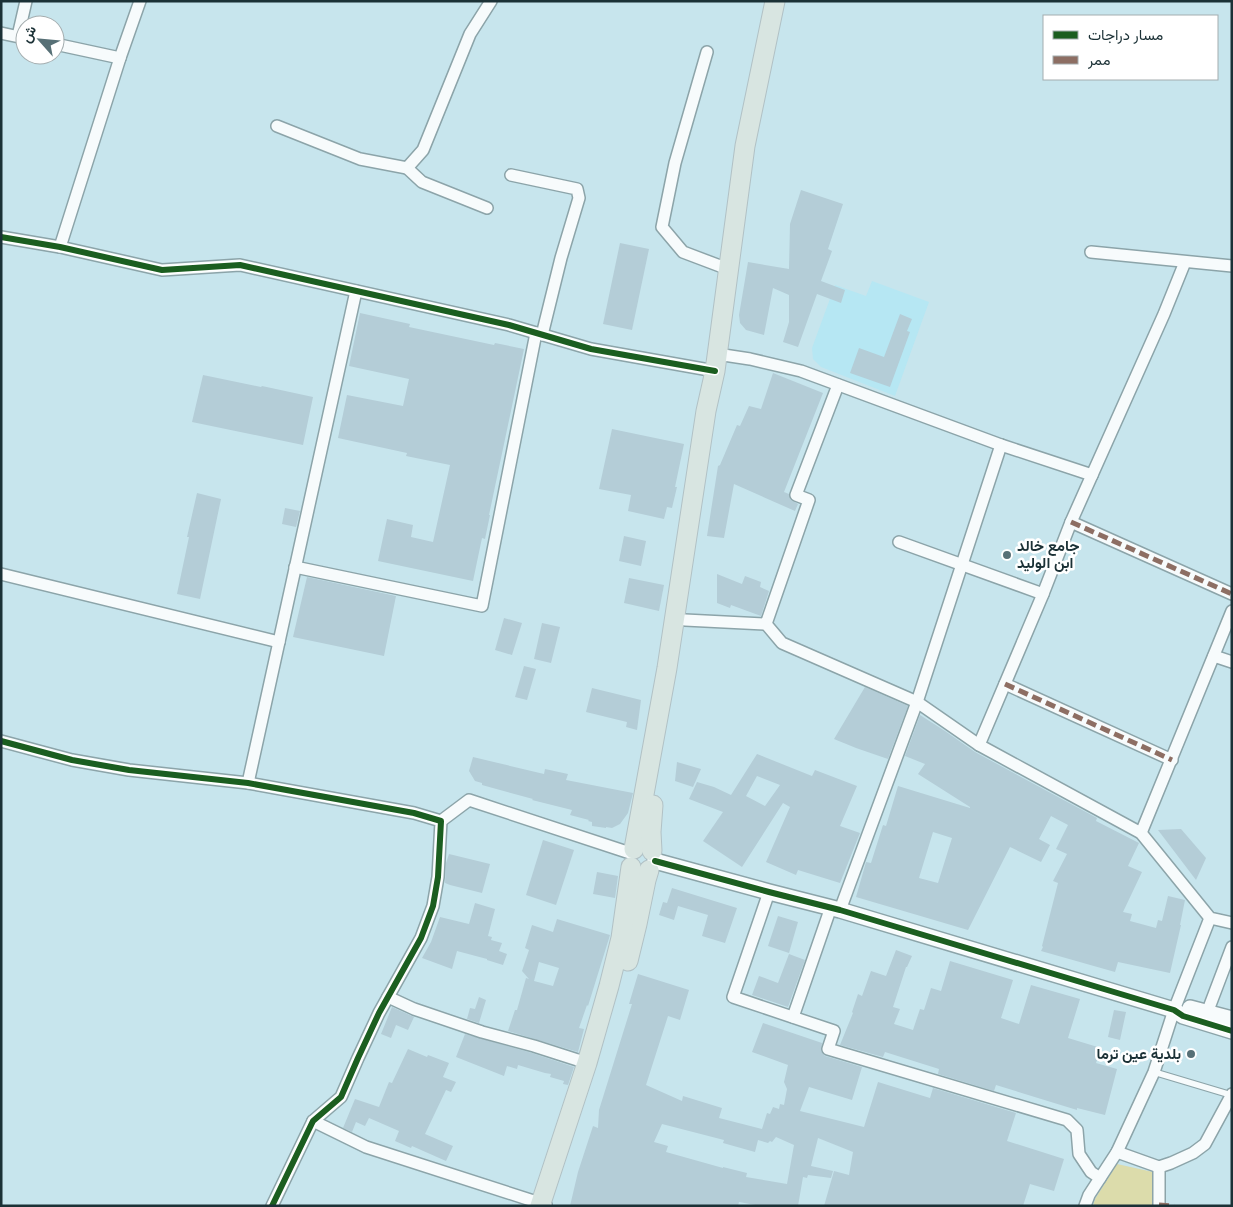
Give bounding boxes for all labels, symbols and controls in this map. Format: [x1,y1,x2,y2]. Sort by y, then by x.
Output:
north arrow [15,15,65,65]
legend [1043,15,1218,80]
text: ش [17,23,40,46]
text: مسار دراجات [1088,26,1163,44]
text: ممر [1087,51,1110,69]
place label: جامع خالد ابن الوليد [1017,537,1079,572]
marker: جامع خالد ابن الوليد [1001,549,1013,561]
place label: بلدية عين ترما [1097,1045,1181,1063]
marker: بلدية عين ترما [1185,1048,1197,1060]

